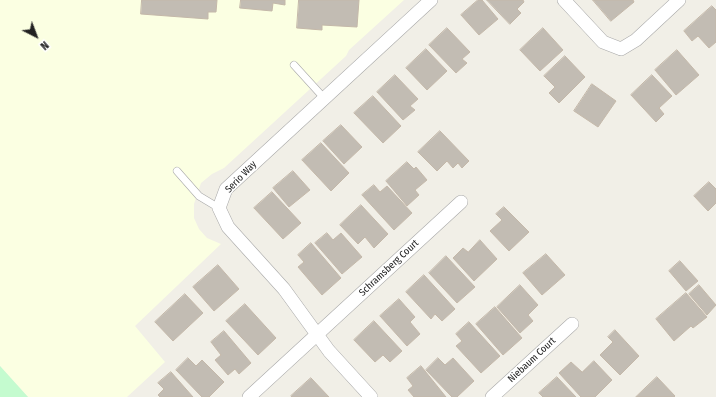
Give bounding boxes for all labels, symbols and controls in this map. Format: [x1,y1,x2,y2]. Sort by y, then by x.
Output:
north arrow [16,16,56,56]
text: N [38,38,51,52]
street label: Serio Way [223,158,259,196]
street label: Schramsberg Court [357,237,421,299]
street label: Niebaum Court [506,335,558,385]

